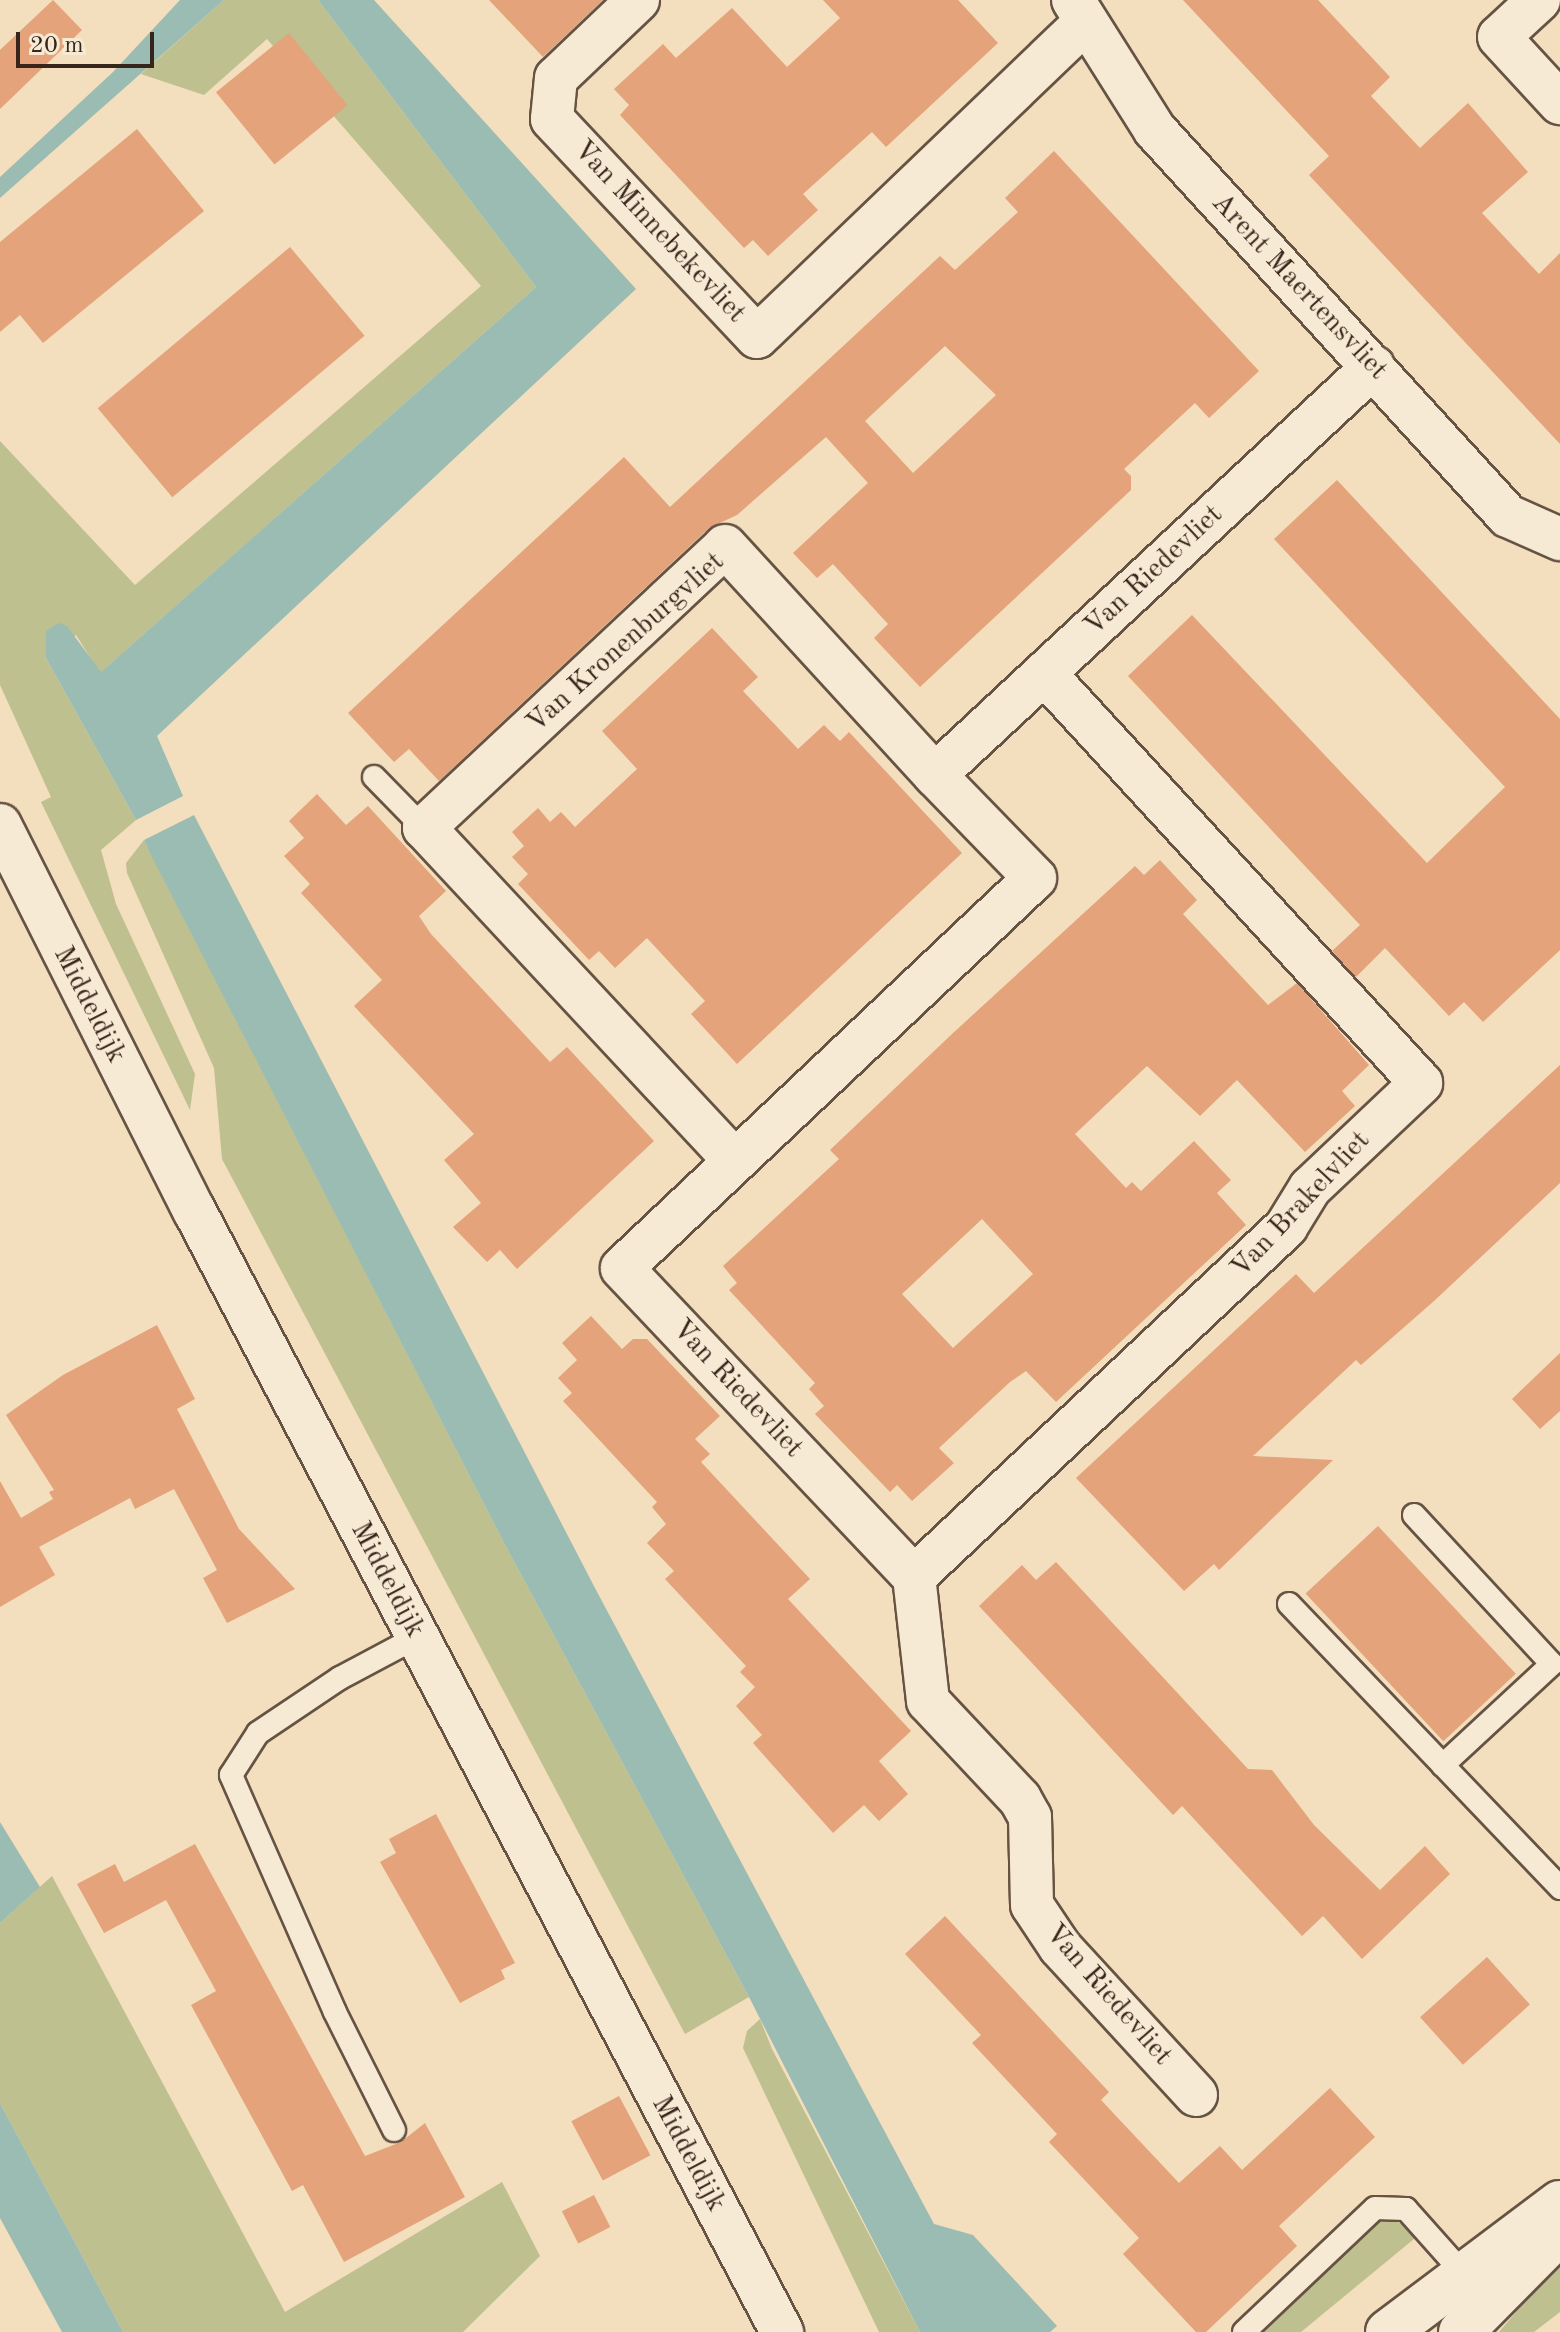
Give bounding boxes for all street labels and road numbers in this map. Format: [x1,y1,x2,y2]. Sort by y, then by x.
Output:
street label: Van Minnebekevliet [566,134,752,330]
street label: Arent Maertensvliet [1204,187,1394,387]
street label: Van Riedevliet [1078,498,1230,644]
street label: Van Kronenburgvliet [520,545,732,741]
street label: Middeldijk [45,941,133,1069]
street label: Van Brakelvliet [1224,1125,1378,1285]
street label: Van Riedevliet [664,1313,810,1465]
street label: Middeldijk [342,1516,432,1644]
street label: Van Riedevliet [1037,1917,1179,2073]
street label: Middeldijk [643,2090,733,2218]

